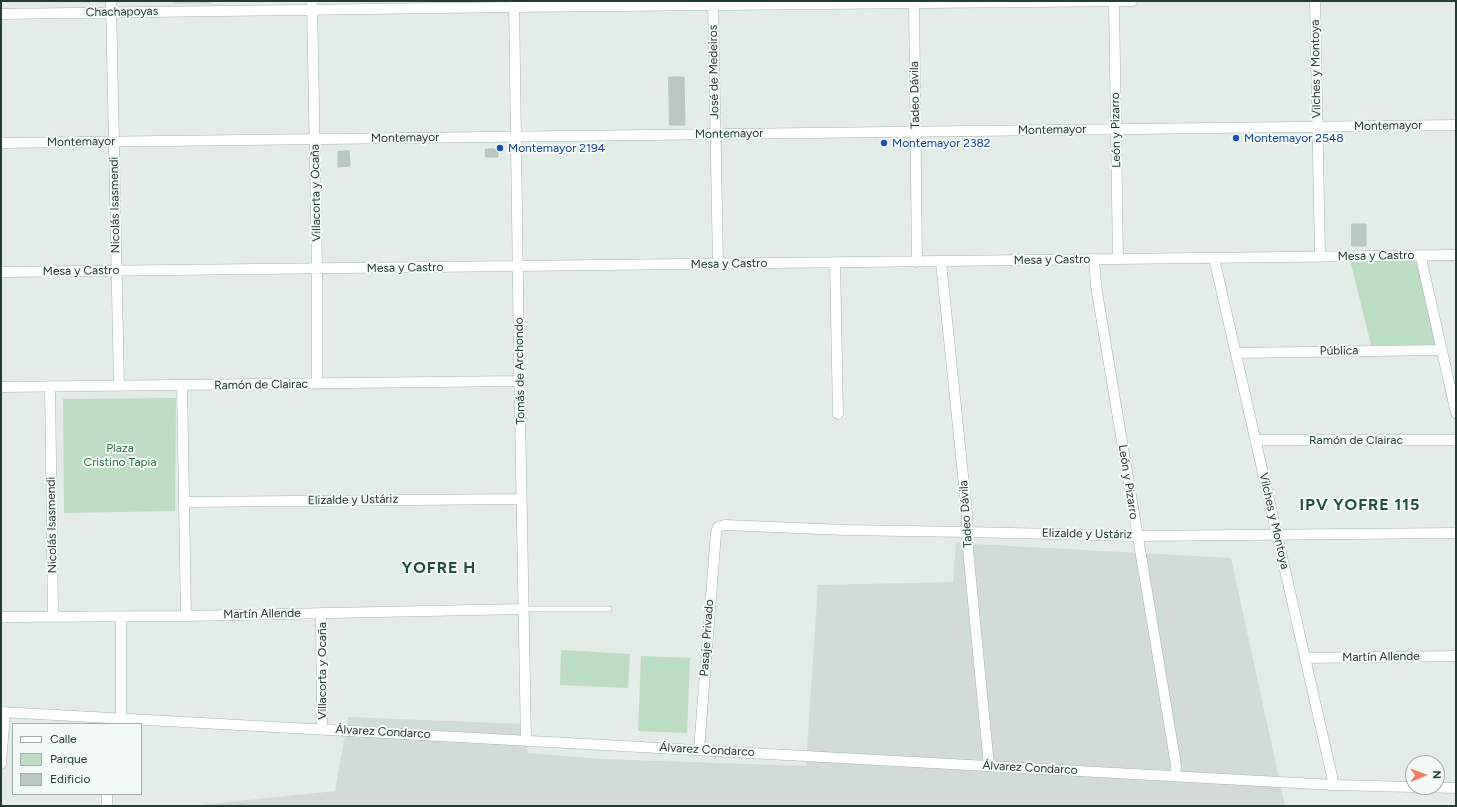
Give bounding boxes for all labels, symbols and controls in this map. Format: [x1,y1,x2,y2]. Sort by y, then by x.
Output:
street label: Chachapoyas [86,4,158,20]
street label: Vilches y Montoya [1308,20,1324,118]
street label: José de Medeiros [706,25,722,119]
street label: Tadeo Dávila [907,61,923,129]
street label: León y Pizarro [1108,92,1124,168]
street label: Montemayor [1354,118,1422,134]
street label: Montemayor [1018,122,1086,138]
street label: Montemayor [695,126,763,142]
street label: Montemayor [371,130,439,146]
place label: Montemayor 2548 [1244,131,1344,145]
marker: Montemayor 2548 [1231,133,1241,143]
street label: Montemayor [47,134,115,150]
place label: Montemayor 2382 [892,136,991,150]
marker: Montemayor 2382 [879,138,889,148]
place label: Montemayor 2194 [508,141,605,155]
marker: Montemayor 2194 [495,143,505,153]
street label: Villacorta y Ocaña [308,144,324,242]
street label: Nicolás Isasmendi [107,157,123,253]
street label: Mesa y Castro [1338,248,1414,264]
street label: Mesa y Castro [1014,252,1090,268]
street label: Mesa y Castro [691,256,767,272]
street label: Mesa y Castro [367,260,443,276]
street label: Mesa y Castro [43,263,119,279]
street label: Tomás de Archondo [512,317,528,425]
street label: Pública [1320,343,1358,359]
street label: Ramón de Clairac [214,377,308,393]
street label: Ramón de Clairac [1309,433,1403,447]
park label: Plaza Cristino Tapia [83,441,157,469]
street label: León y Pizarro [1115,444,1141,520]
street label: Vilches y Montoya [1256,471,1292,571]
street label: Nicolás Isasmendi [44,477,60,573]
street label: Tadeo Dávila [956,480,976,548]
street label: Elizalde y Ustáriz [308,492,398,508]
district label: IPV YOFRE 115 [1300,495,1420,515]
street label: Elizalde y Ustáriz [1042,526,1132,542]
district label: YOFRE H [402,558,476,578]
street label: Pasaje Privado [697,599,717,677]
street label: Martín Allende [223,606,301,622]
street label: Villacorta y Ocaña [315,622,329,720]
street label: Martín Allende [1342,649,1420,665]
street label: Álvarez Condarco [335,722,431,742]
legend [12,723,142,795]
text: Calle [50,732,77,746]
street label: Álvarez Condarco [659,740,755,760]
text: Parque [50,752,87,766]
north arrow [1405,755,1445,795]
street label: Álvarez Condarco [982,758,1078,778]
text: N [1430,770,1443,779]
text: Edificio [50,772,90,786]

